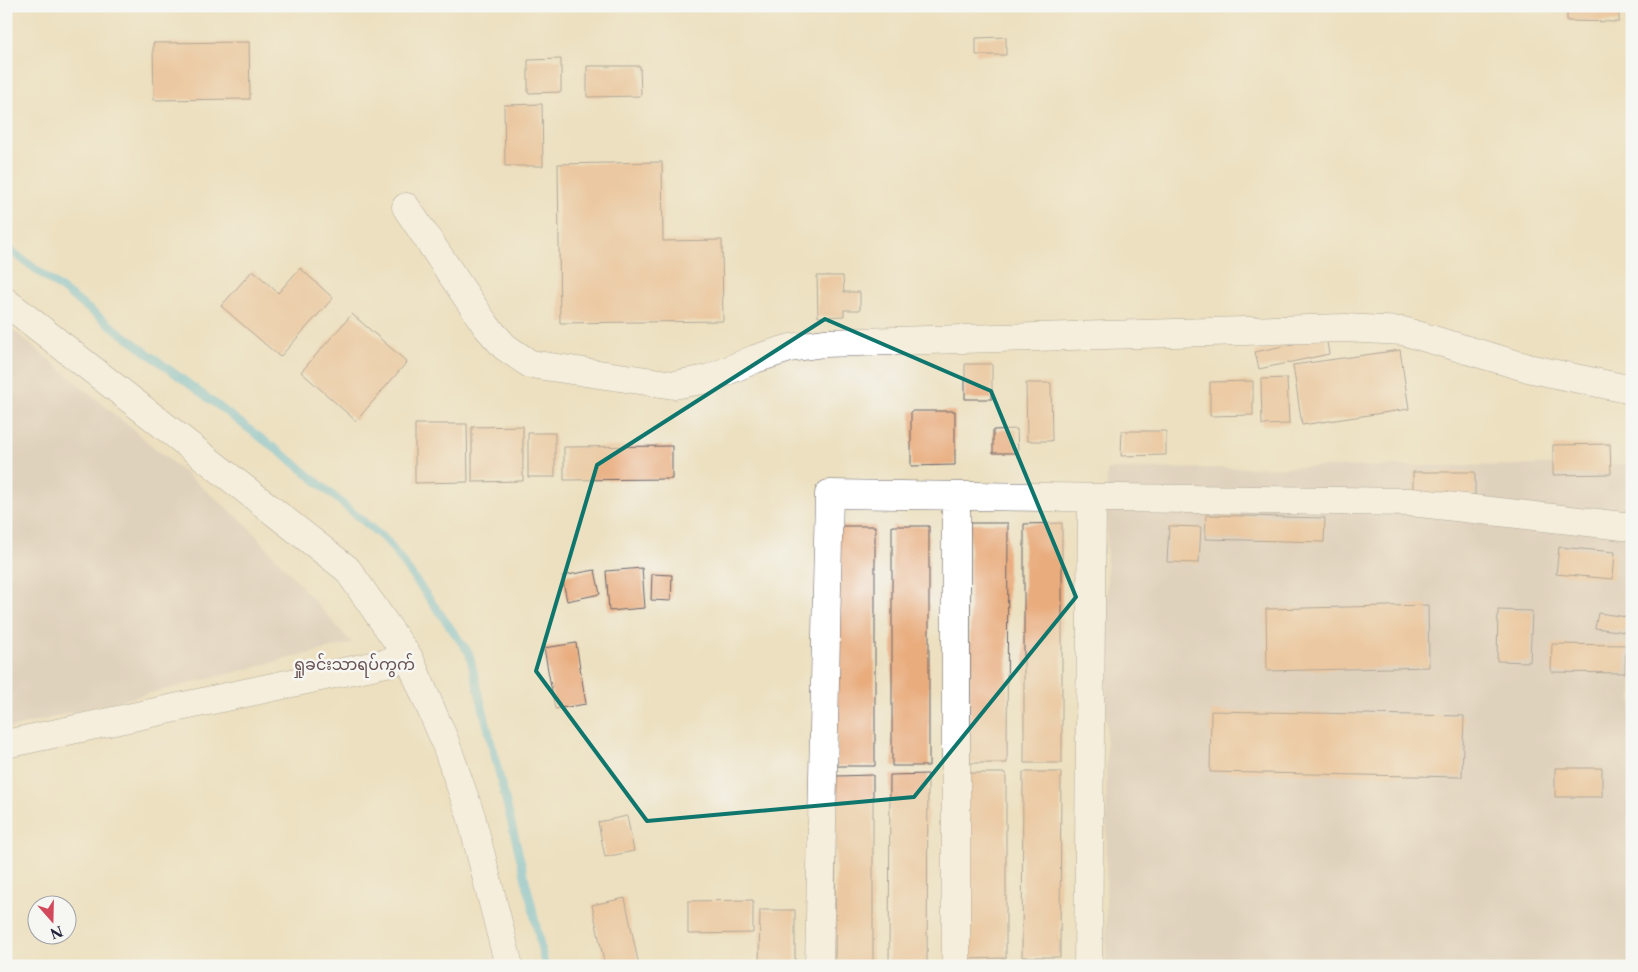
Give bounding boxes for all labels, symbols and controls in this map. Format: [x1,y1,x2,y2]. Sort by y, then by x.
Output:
district label: ရှုခင်းသာရပ်ကွက် [293,653,415,678]
north arrow [28,894,78,944]
text: N [48,922,65,943]

